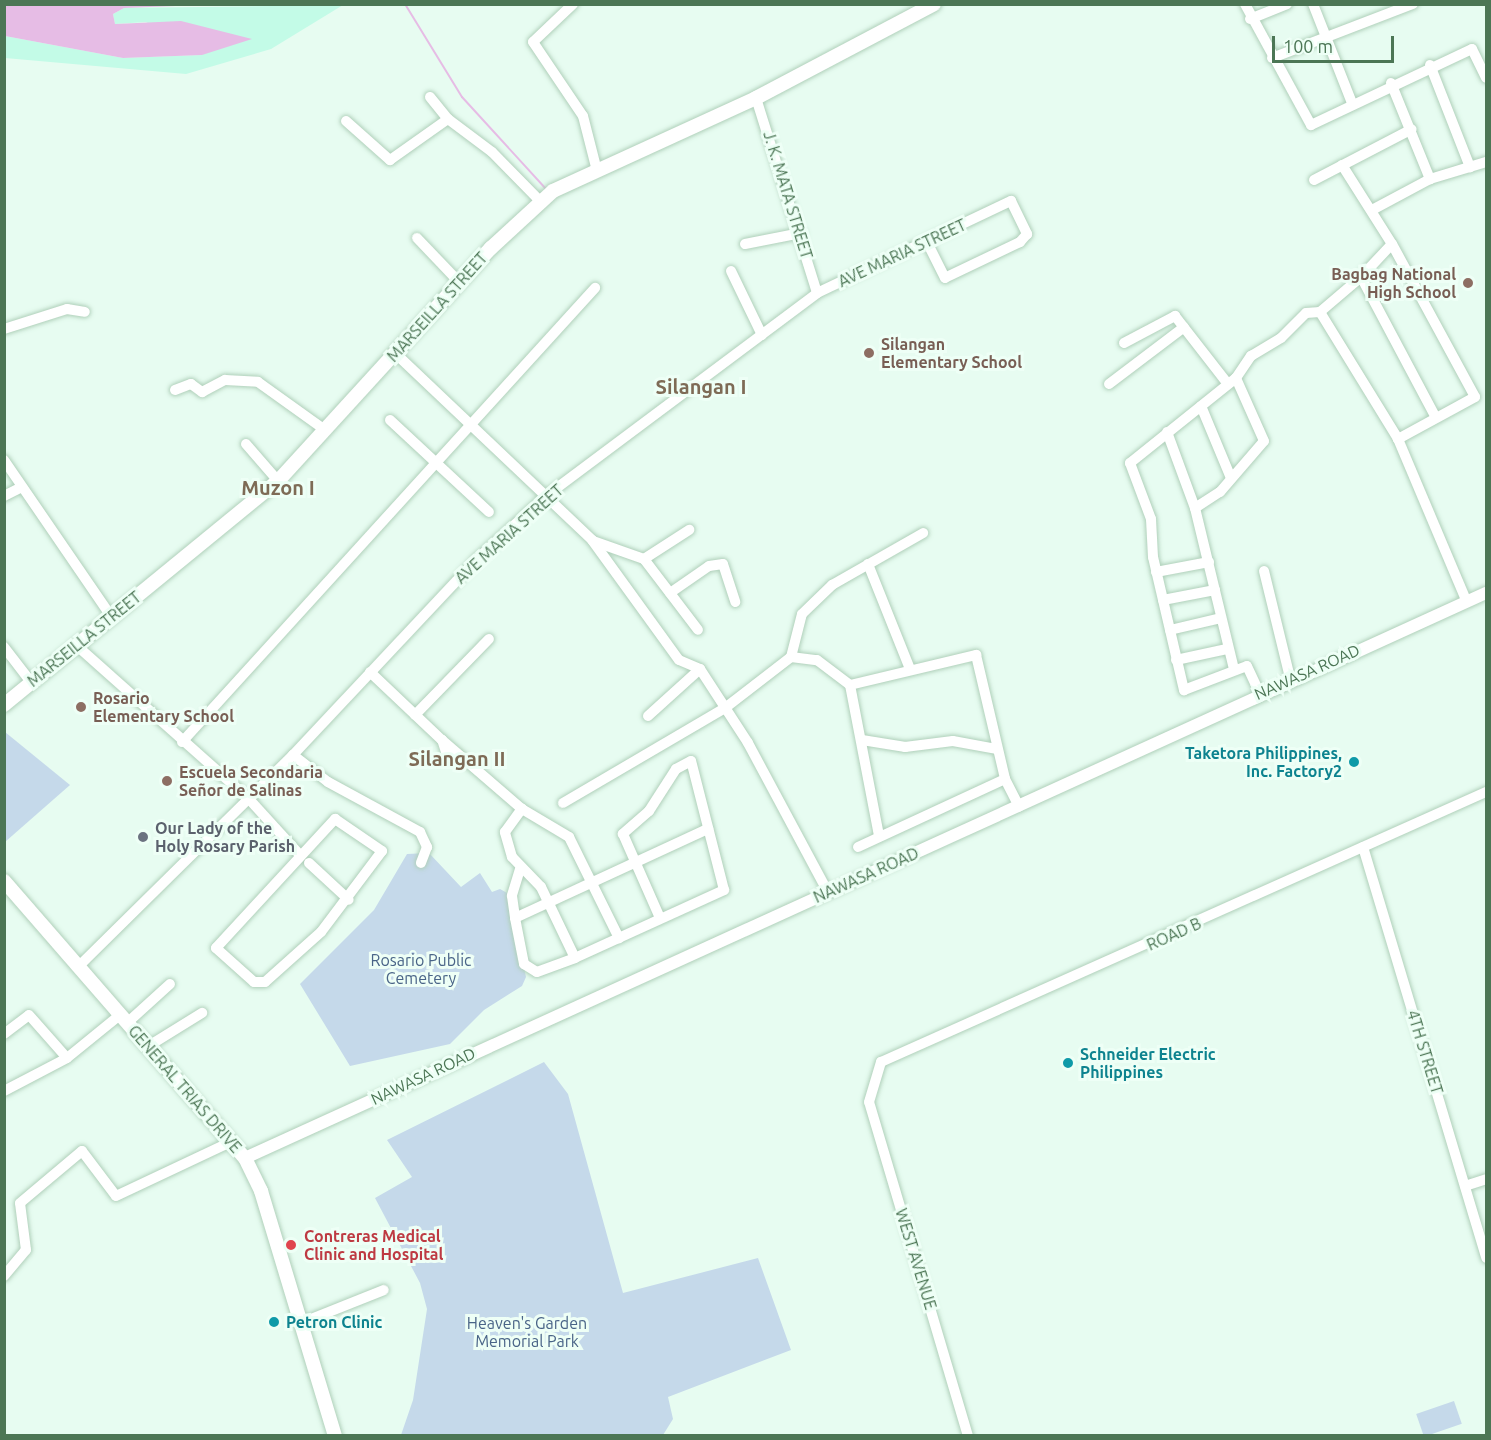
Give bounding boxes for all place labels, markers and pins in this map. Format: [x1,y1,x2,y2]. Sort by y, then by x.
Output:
place label: Bagbag National High School [1331,264,1456,302]
marker: Bagbag National High School [1461,276,1475,290]
place label: Silangan Elementary School [881,334,1022,372]
marker: Silangan Elementary School [862,346,876,360]
place label: Rosario Elementary School [93,688,234,726]
marker: Rosario Elementary School [74,700,88,714]
place label: Taketora Philippines, Inc. Factory2 [1185,743,1342,781]
marker: Taketora Philippines, Inc. Factory2 [1347,755,1361,769]
place label: Escuela Secondaria Señor de Salinas [179,762,323,800]
marker: Escuela Secondaria Señor de Salinas [160,774,174,788]
place label: Our Lady of the Holy Rosary Parish [155,818,295,856]
marker: Our Lady of the Holy Rosary Parish [136,830,150,844]
place label: Schneider Electric Philippines [1080,1044,1216,1082]
marker: Schneider Electric Philippines [1061,1056,1075,1070]
place label: Contreras Medical Clinic and Hospital [304,1226,443,1264]
marker: Contreras Medical Clinic and Hospital [282,1236,300,1254]
place label: Petron Clinic [286,1312,382,1332]
marker: Petron Clinic [267,1315,281,1329]

